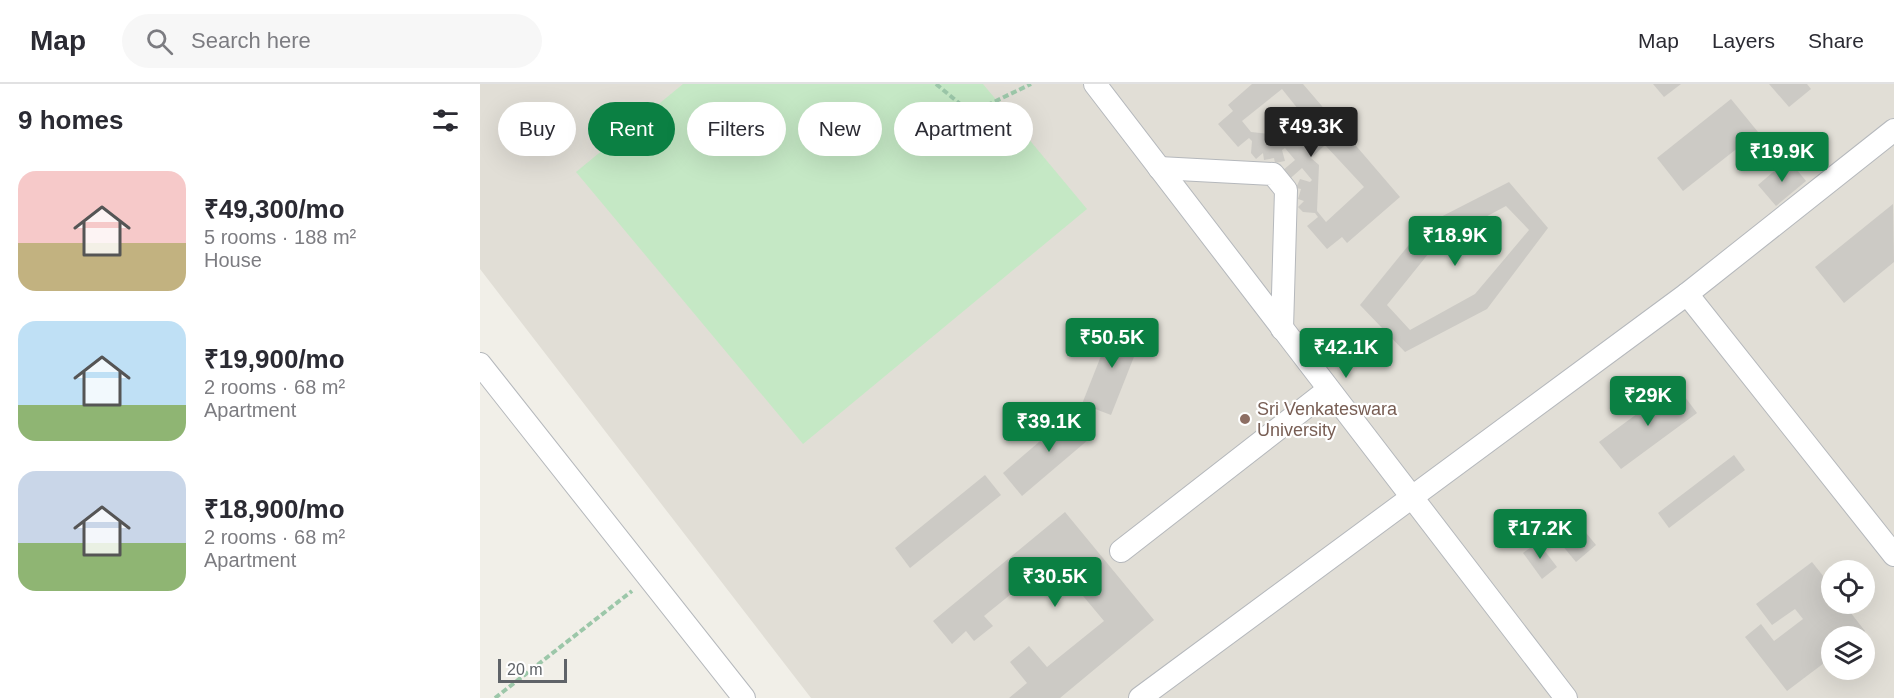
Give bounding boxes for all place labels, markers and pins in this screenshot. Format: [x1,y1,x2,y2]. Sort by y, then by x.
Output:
pin: ₹49.3K [1262,107,1360,158]
pin: ₹19.9K [1733,132,1831,183]
pin: ₹18.9K [1406,216,1504,267]
pin: ₹50.5K [1063,318,1161,369]
pin: ₹42.1K [1297,328,1395,379]
pin: ₹29K [1612,376,1684,427]
place label: Sri Venkateswara University [1257,399,1398,440]
pin: ₹39.1K [1000,402,1098,453]
marker: Sri Venkateswara University [1238,412,1252,426]
pin: ₹17.2K [1491,509,1589,560]
pin: ₹30.5K [1006,557,1104,608]

